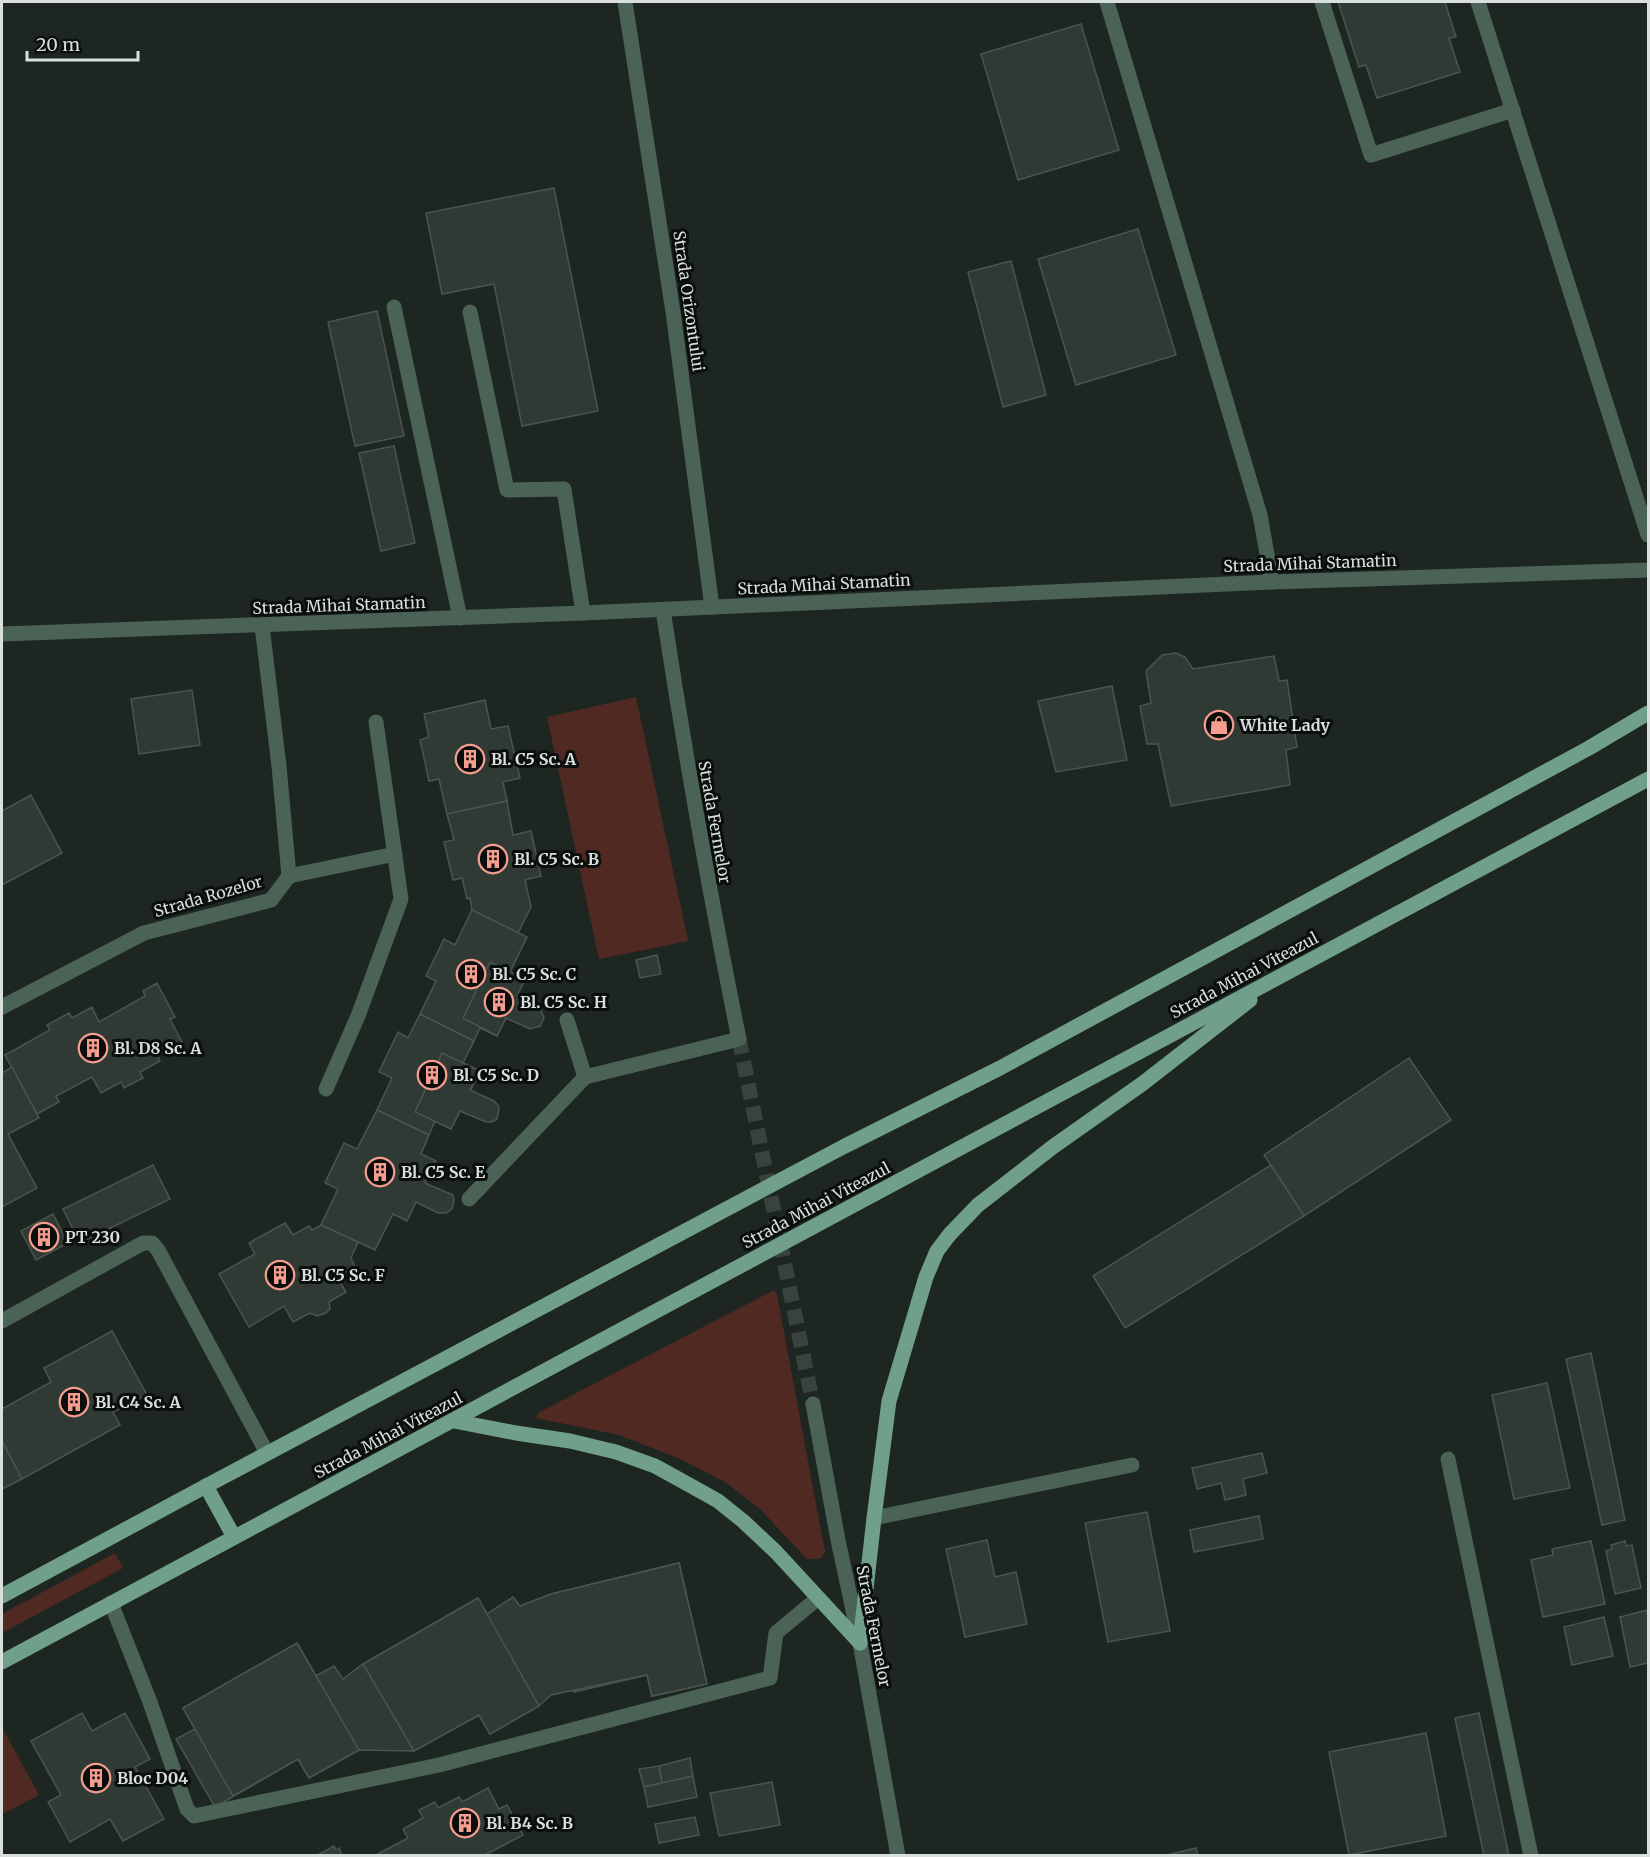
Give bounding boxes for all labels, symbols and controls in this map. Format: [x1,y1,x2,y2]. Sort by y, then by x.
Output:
scale bar [27,24,138,62]
text: 20 m [36,33,80,56]
street label: Strada Orizontului [669,229,709,373]
street label: Strada Mihai Stamatin [1223,550,1397,576]
street label: Strada Mihai Stamatin [737,569,912,599]
street label: Strada Mihai Stamatin [252,592,426,618]
shop icon: White Lady [1203,709,1235,741]
place label: White Lady [1239,715,1330,735]
building icon: Bl. C5 Sc. A [454,743,486,775]
place label: Bl. C5 Sc. A [491,749,577,769]
street label: Strada Fermelor [694,759,736,885]
building icon: Bl. C5 Sc. B [477,843,509,875]
place label: Bl. C5 Sc. B [514,849,599,869]
street label: Strada Rozelor [151,871,265,921]
street label: Strada Mihai Viteazul [1167,927,1321,1023]
building icon: Bl. C5 Sc. C [455,958,487,990]
place label: Bl. C5 Sc. C [492,964,576,984]
building icon: Bl. C5 Sc. H [483,986,515,1018]
place label: Bl. C5 Sc. H [520,992,607,1012]
building icon: Bl. D8 Sc. A [77,1032,109,1064]
place label: Bl. D8 Sc. A [114,1038,202,1058]
building icon: Bl. C5 Sc. D [416,1059,448,1091]
place label: Bl. C5 Sc. D [453,1065,539,1085]
building icon: Bl. C5 Sc. E [364,1156,396,1188]
street label: Strada Mihai Viteazul [739,1157,893,1253]
place label: Bl. C5 Sc. E [401,1162,486,1182]
building icon: PT 230 [28,1221,60,1253]
place label: PT 230 [65,1227,120,1247]
building icon: Bl. C5 Sc. F [264,1259,296,1291]
place label: Bl. C5 Sc. F [301,1265,385,1285]
building icon: Bl. C4 Sc. A [58,1386,90,1418]
street label: Strada Mihai Viteazul [311,1387,465,1483]
place label: Bl. C4 Sc. A [95,1392,182,1412]
street label: Strada Fermelor [852,1563,896,1689]
building icon: Bloc D04 [80,1762,112,1794]
place label: Bloc D04 [117,1768,188,1788]
building icon: Bl. B4 Sc. B [449,1807,481,1839]
place label: Bl. B4 Sc. B [486,1813,573,1833]

